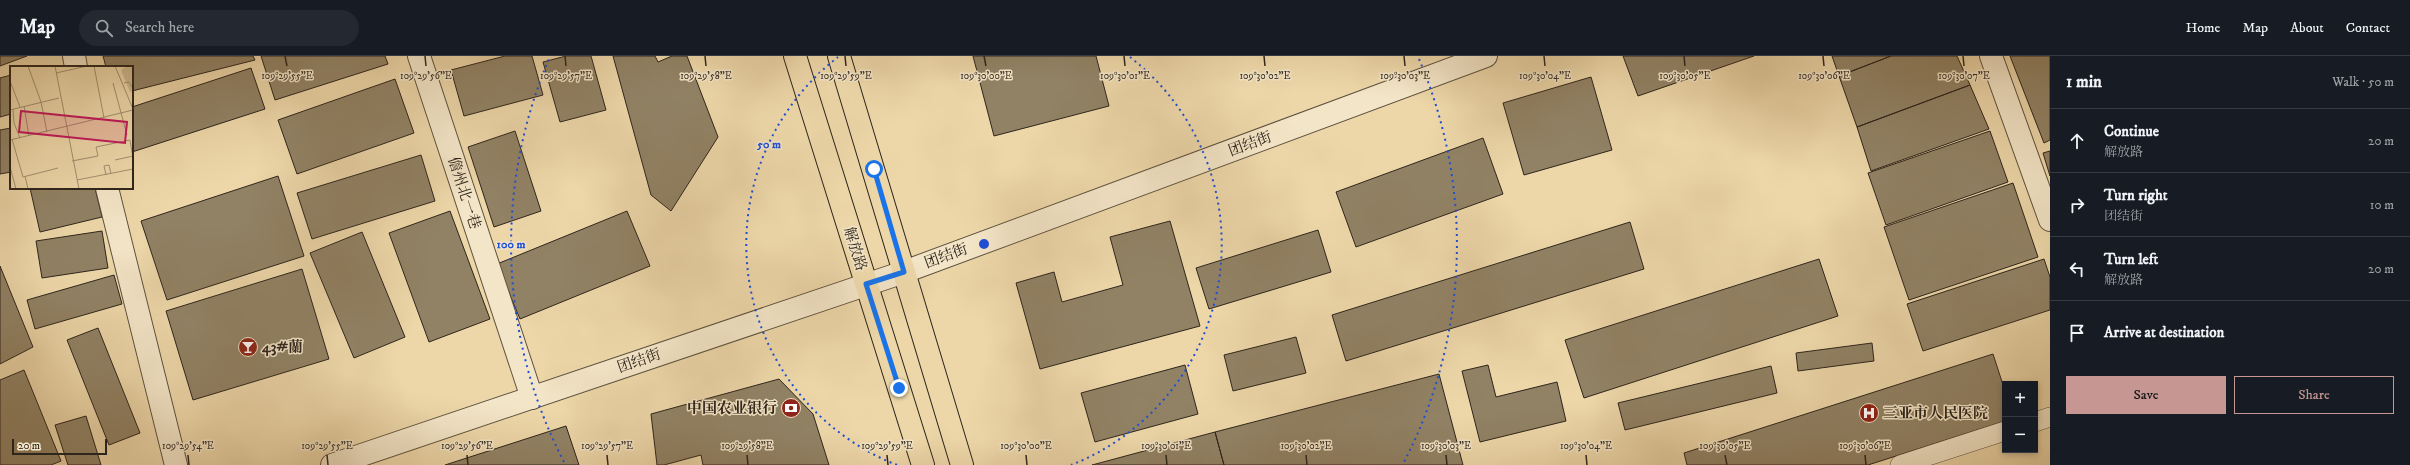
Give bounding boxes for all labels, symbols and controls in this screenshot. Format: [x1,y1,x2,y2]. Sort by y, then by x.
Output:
search box [79,10,359,46]
text: Map [20,16,55,39]
icon: search [93,17,115,39]
text: Search here [125,18,194,37]
text: Home [2186,19,2220,37]
text: Map [2242,19,2268,37]
text: About [2290,19,2324,37]
text: Contact [2346,19,2390,37]
inset map [10,66,133,189]
text: 109°29'55"E [261,70,313,82]
text: 109°29'56"E [400,70,452,82]
text: 109°29'57"E [540,70,592,82]
text: 109°29'58"E [680,70,732,82]
text: 109°29'59"E [820,70,872,82]
text: 109°30'00"E [960,70,1012,82]
text: 109°30'01"E [1100,70,1150,82]
text: 109°30'02"E [1239,70,1291,82]
text: 109°30'03"E [1380,70,1430,82]
text: 109°30'04"E [1519,70,1571,82]
text: 109°30'05"E [1659,70,1711,82]
text: 109°30'06"E [1798,70,1850,82]
text: 109°30'07"E [1938,70,1990,82]
text: 1 min [2066,71,2102,93]
text: Walk · 50 m [2332,74,2394,90]
text: Continue [2104,122,2159,141]
street label: 团结街 [1226,127,1274,161]
icon: ahead [2066,130,2088,152]
text: 20 m [2368,133,2394,149]
text: 50 m [756,137,781,152]
text: 解放路 [2104,144,2143,160]
street label: 儋州北一巷 [443,154,485,232]
route start [865,160,883,178]
text: Turn right [2104,186,2167,205]
icon: right [2066,194,2088,216]
text: 10 m [2370,197,2394,213]
text: 团结街 [2104,208,2143,224]
street label: 解放路 [839,225,871,273]
text: 100 m [497,237,525,252]
centre of rings [977,237,991,251]
street label: 团结街 [922,239,970,273]
text: Turn left [2104,250,2158,269]
icon: left [2066,258,2088,280]
text: 20 m [2368,261,2394,277]
text: 解放路 [2104,272,2143,288]
icon: arrive [2066,322,2088,344]
text: Arrive at destination [2104,323,2224,342]
bar icon: 43#蘭 [237,336,259,358]
place label: 43#蘭 [261,338,303,357]
street label: 团结街 [615,345,663,377]
button: Save [2066,376,2226,414]
button: Share [2234,376,2394,414]
route end [890,379,908,397]
map controls [2002,381,2038,453]
button: + [2002,381,2038,417]
bank icon: 中国农业银行 [780,397,802,419]
place label: 中国农业银行 [687,399,777,418]
hospital icon: 三亚市人民医院 [1858,402,1880,424]
place label: 三亚市人民医院 [1883,404,1988,423]
button: − [2002,417,2038,453]
scale bar [12,437,107,456]
text: 20 m [18,439,40,453]
text: 109°29'54"E [162,440,214,452]
text: 109°29'55"E [301,440,353,452]
text: 109°29'56"E [441,440,493,452]
text: 109°29'57"E [581,440,633,452]
text: 109°29'58"E [721,440,773,452]
text: 109°29'59"E [861,440,913,452]
text: 109°30'00"E [1000,440,1052,452]
text: 109°30'01"E [1141,440,1191,452]
text: 109°30'02"E [1280,440,1332,452]
text: 109°30'03"E [1421,440,1471,452]
text: 109°30'04"E [1560,440,1612,452]
text: 109°30'05"E [1699,440,1751,452]
text: 109°30'06"E [1839,440,1891,452]

